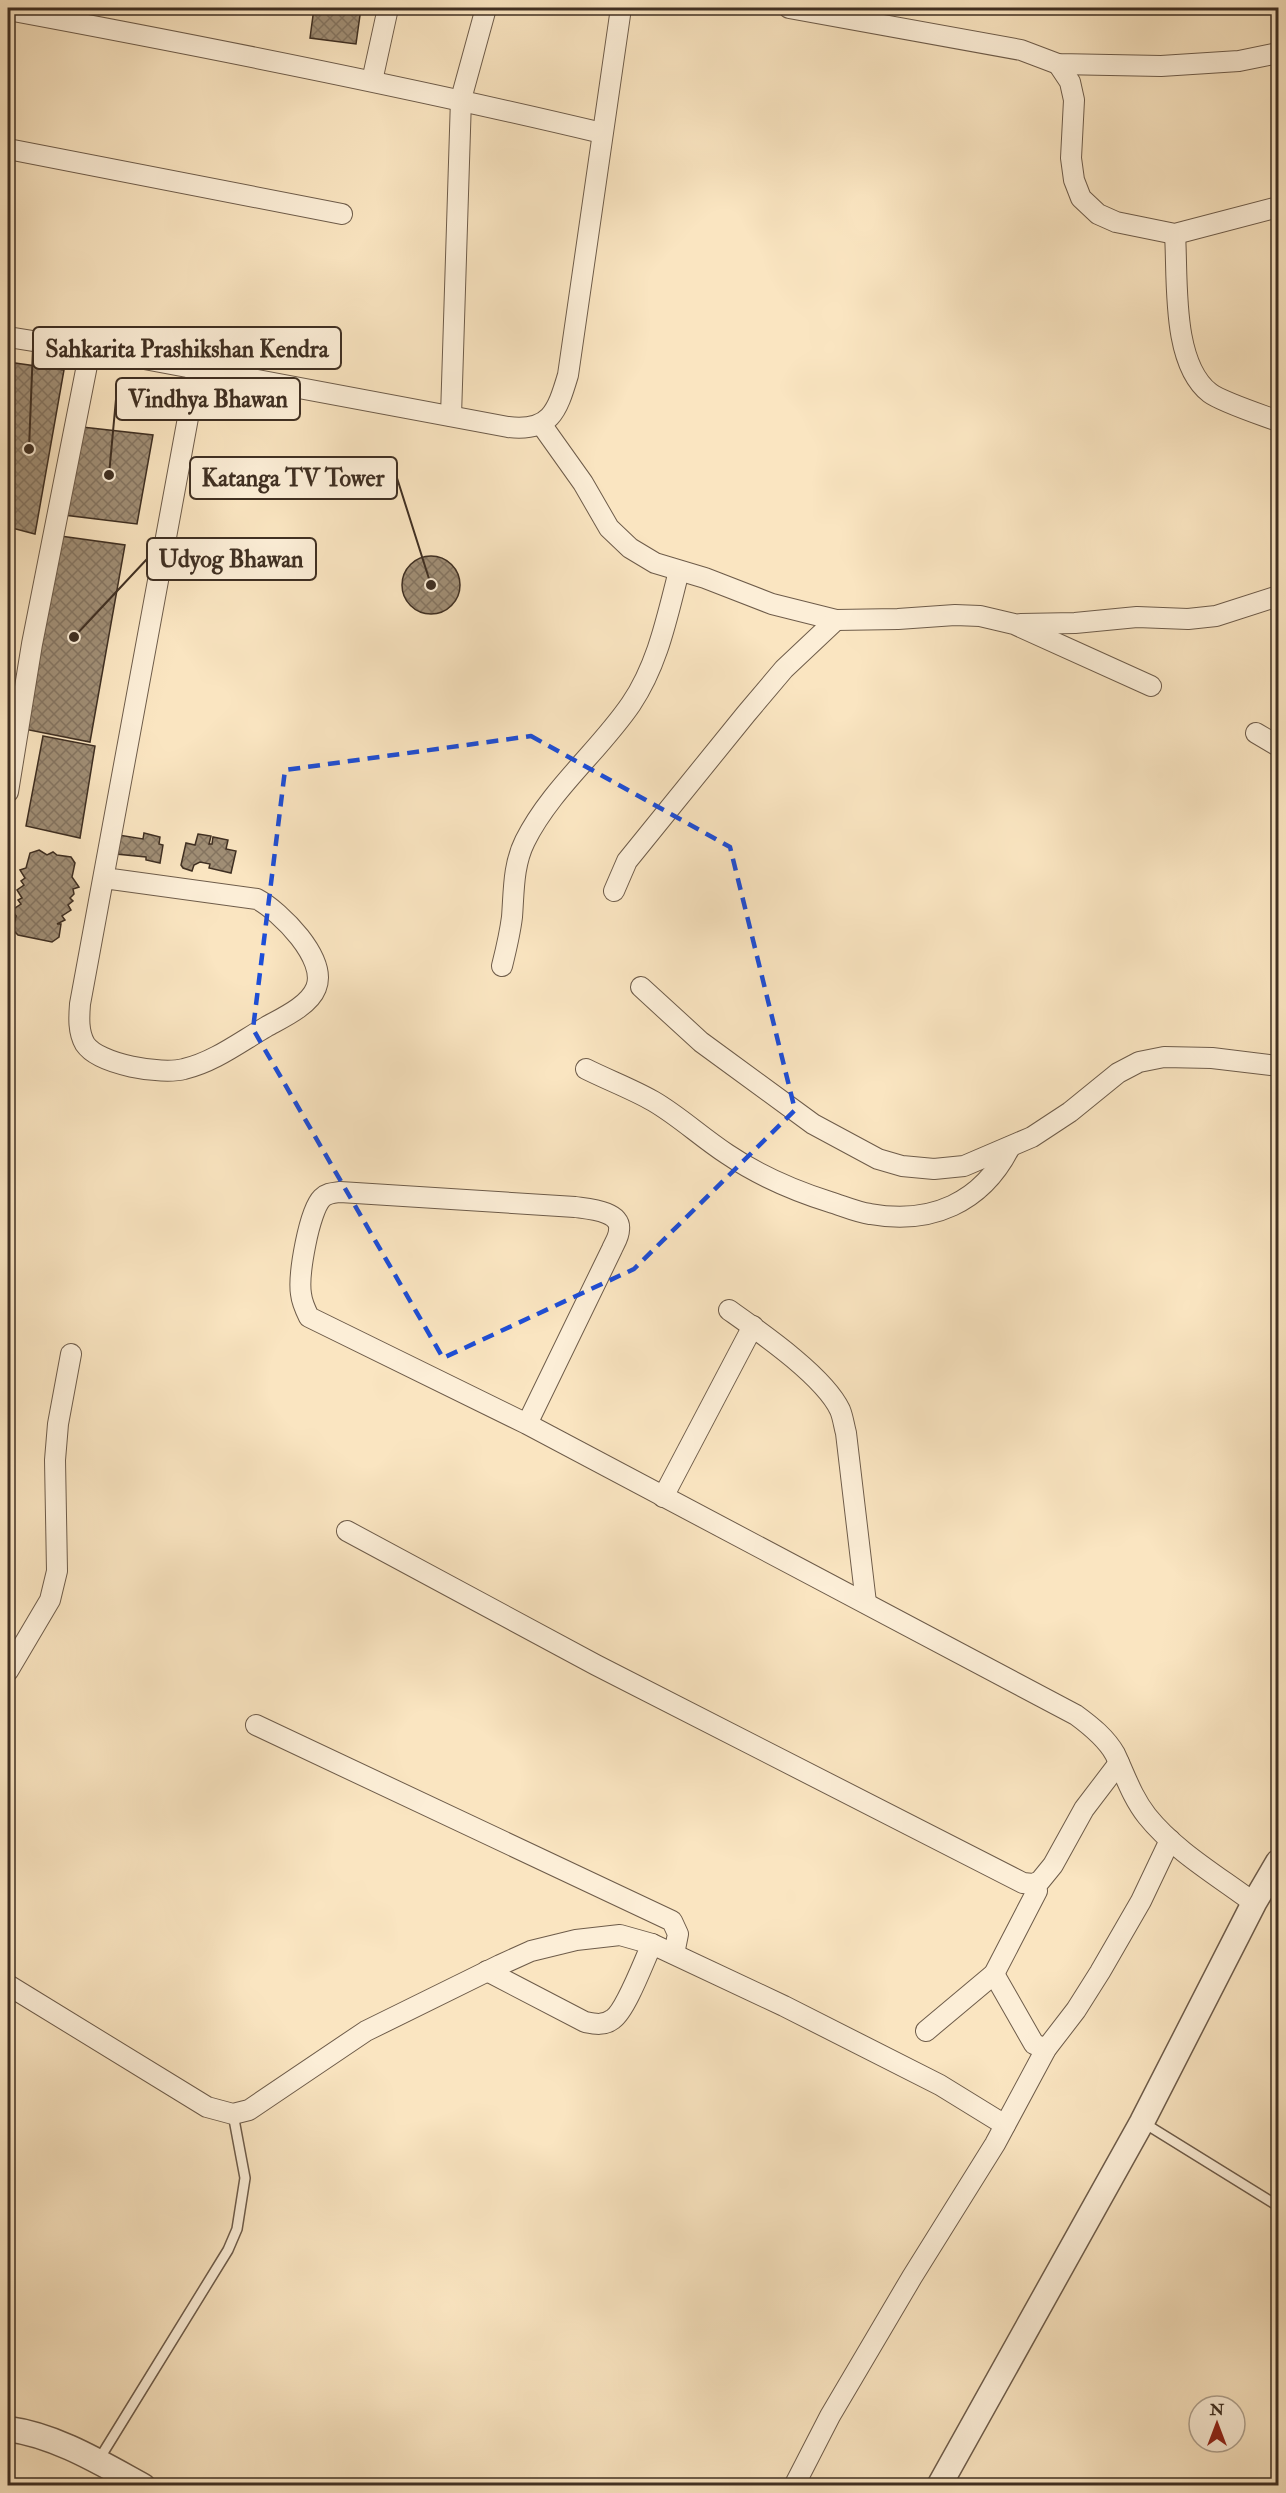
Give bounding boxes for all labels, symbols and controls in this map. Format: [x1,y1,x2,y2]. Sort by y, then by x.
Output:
callout: Sahkarita Prashikshan Kendra [33,327,341,369]
text: Sahkarita Prashikshan Kendra [45,334,330,365]
callout: Vindhya Bhawan [116,378,300,420]
text: Vindhya Bhawan [127,384,289,415]
callout: Katanga TV Tower [190,457,397,499]
text: Katanga TV Tower [202,463,386,494]
callout: Udyog Bhawan [147,538,316,580]
text: Udyog Bhawan [159,544,304,575]
north arrow [1187,2394,1247,2454]
text: N [1209,2400,1225,2420]

